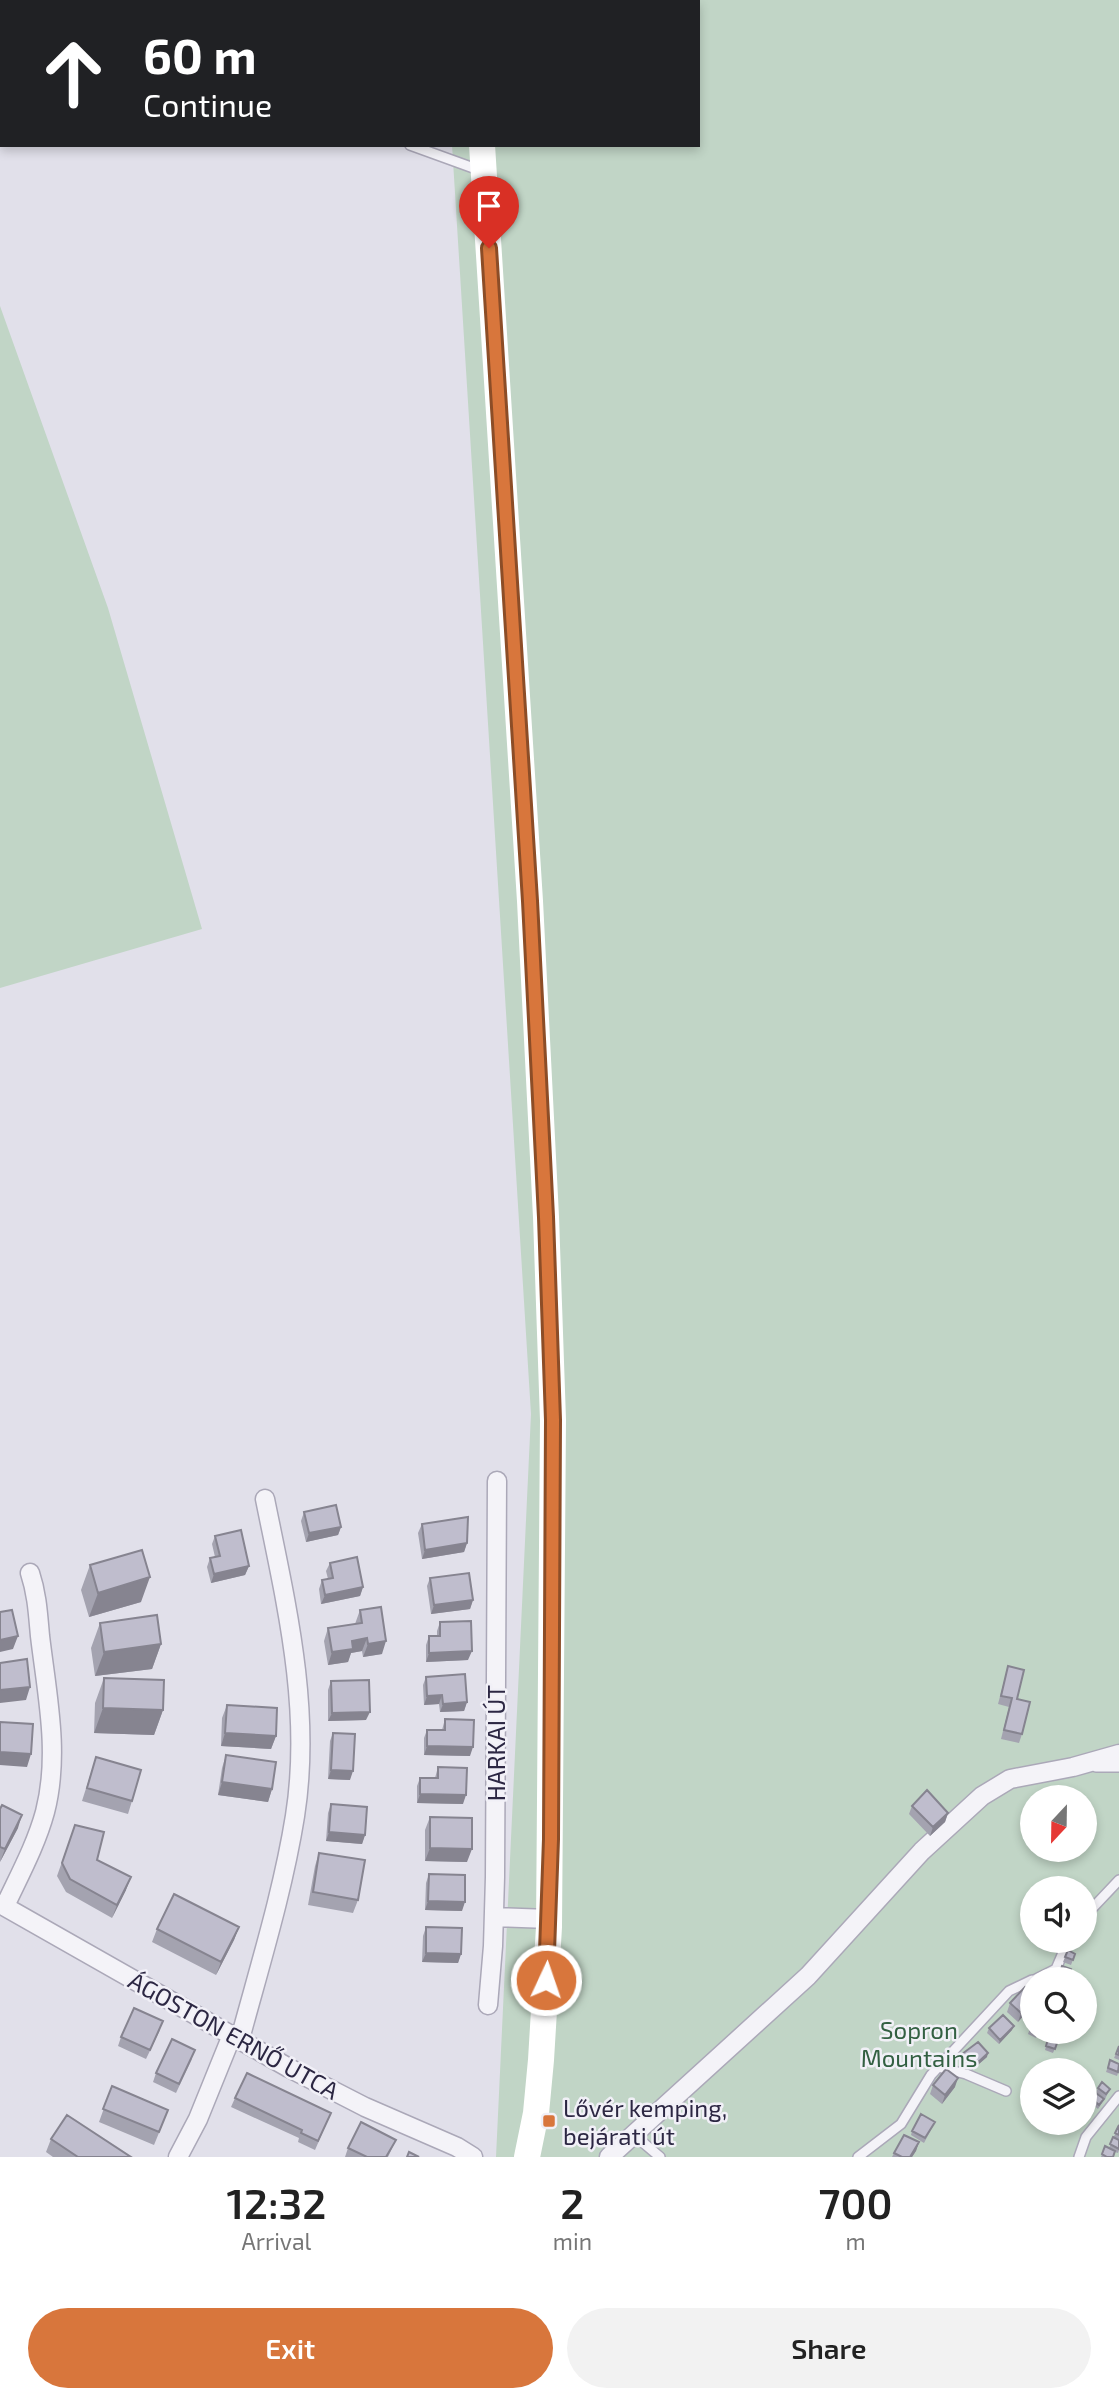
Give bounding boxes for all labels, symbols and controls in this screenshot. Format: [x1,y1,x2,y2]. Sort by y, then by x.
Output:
text: 60 m [143,25,257,84]
icon: ahead [28,28,119,119]
text: Continue [143,85,272,123]
pin [459,176,519,248]
icon: arrive [470,187,508,225]
street label: HARKAI ÚT [481,1685,510,1801]
north arrow [1020,1785,1097,1862]
map controls [1020,1785,1097,2135]
button: sound [1020,1876,1097,1953]
position arrow [509,1943,583,2017]
street label: ÁGOSTON ERNŐ UTCA [124,1965,344,2105]
button: search [1020,1967,1097,2044]
park label: Sopron Mountains [861,2015,977,2072]
button: layers [1020,2058,1097,2135]
place label: Lővér kemping, bejárati út [563,2093,727,2150]
marker: Lővér kemping, bejárati út [541,2113,557,2129]
text: 12:32 [227,2177,326,2227]
text: 2 [560,2177,584,2227]
text: 700 [819,2177,892,2227]
text: Arrival [241,2227,311,2255]
text: min [553,2227,592,2255]
text: m [845,2227,866,2255]
button: Exit [28,2308,553,2388]
button: Share [567,2308,1091,2388]

